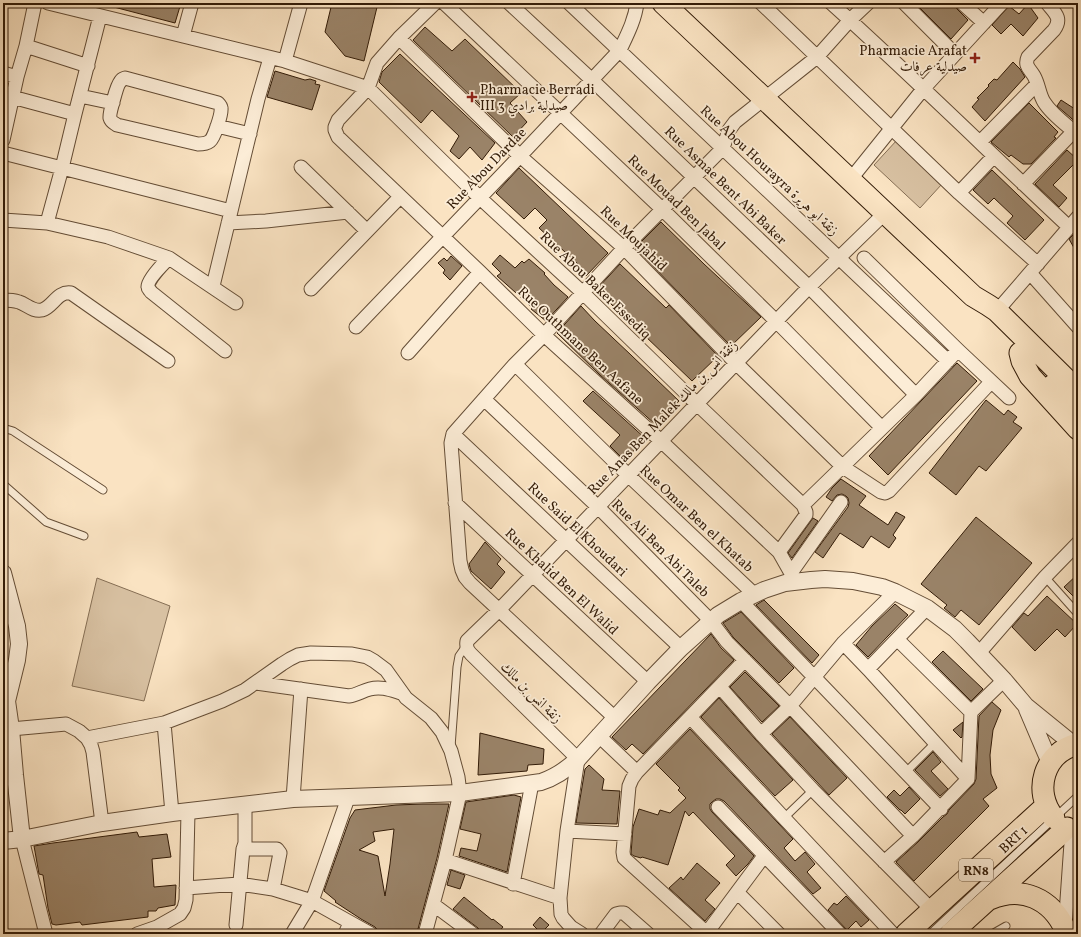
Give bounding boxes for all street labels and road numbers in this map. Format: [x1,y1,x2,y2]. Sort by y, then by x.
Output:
street label: Rue Abou Hourayra زنقة ابو هريرة [696,102,842,241]
street label: Rue Asmae Bent Abi Baker [660,123,790,250]
street label: Rue Abou Dardae [443,124,531,214]
street label: Rue Mouad Ben Jabal [623,151,729,255]
street label: Rue Moujahid [595,202,671,276]
street label: Rue Abou Baker Essediq [535,228,655,344]
street label: Rue Outhmane Ben Aafane [513,283,647,410]
street label: Rue Anas Ben Malek زنقة انس بن مالك [584,336,742,500]
street label: Rue Omar Ben el Khatab [635,461,757,577]
street label: Rue Said El Khoudari [523,479,631,581]
street label: Rue Ali Ben Abi Taleb [607,496,713,602]
street label: Rue Khalid Ben El Walid [500,524,622,640]
street label: زنقة انس بن مالك [496,658,566,728]
street label: BRT 1 [995,822,1033,858]
road number: RN8 [959,859,993,881]

